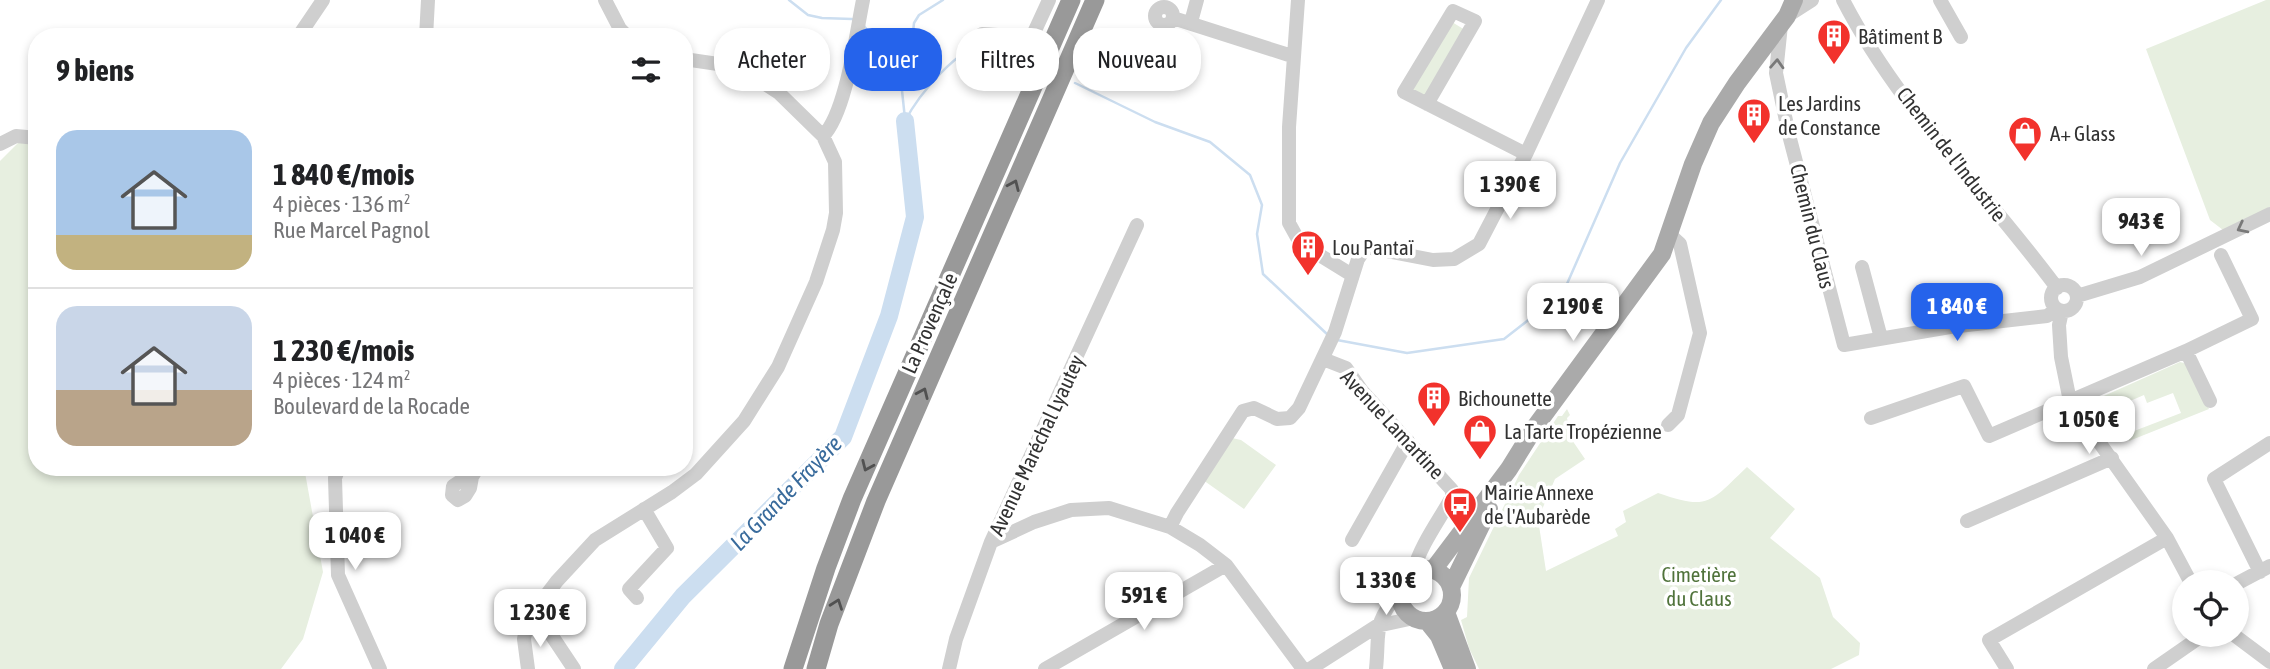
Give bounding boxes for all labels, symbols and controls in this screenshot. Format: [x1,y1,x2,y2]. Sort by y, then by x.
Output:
building icon: Bâtiment B [1815,17,1853,66]
place label: Bâtiment B [1858,24,1942,48]
chip: Acheter [714,28,830,91]
chip: Louer [844,28,942,91]
chip: Filtres [956,28,1059,91]
chip: Nouveau [1073,28,1201,91]
icon: filters [627,51,665,89]
text: 9 biens [56,53,134,87]
one-way arrow [1769,59,1784,70]
street label: Chemin de l'Industrie [1892,82,2012,226]
place label: Les Jardins de Constance [1778,91,1881,139]
building icon: Les Jardins de Constance [1735,96,1773,145]
shop icon: A+ Glass [2006,114,2044,163]
place label: A+ Glass [2050,121,2115,145]
text: 1 840 €/mois [273,157,414,191]
icon: home [112,158,196,242]
street label: Chemin du Claus [1786,161,1840,291]
pin: 1 390 € [1445,162,1575,221]
text: 1 390 € [1480,171,1540,197]
one-way arrow [1006,180,1020,192]
text: 4 pièces · 136 m² [273,191,410,217]
pin: 943 € [2092,198,2190,258]
text: 943 € [2118,208,2164,234]
text: Rue Marcel Pagnol [273,217,430,243]
one-way arrow [2237,220,2249,234]
building icon: Lou Pantaï [1289,228,1327,277]
place label: Lou Pantaï [1332,235,1414,259]
street label: La Provençale [896,269,962,377]
pin: 2 190 € [1508,284,1638,343]
pin: 1 840 € [1892,284,2022,343]
text: 2 190 € [1543,293,1603,319]
text: 1 840 € [1927,293,1987,319]
text: 1 230 €/mois [273,333,414,367]
icon: home [112,334,196,418]
street label: Avenue Maréchal Lyautey [984,351,1088,539]
street label: Avenue Lamartine [1336,364,1450,484]
text: 4 pièces · 124 m² [273,367,410,393]
building icon: Bichounette [1415,379,1453,428]
place label: Bichounette [1458,386,1552,410]
one-way arrow [915,388,929,401]
text: Boulevard de la Rocade [273,393,470,419]
pin: 1 050 € [2024,396,2154,456]
text: 1 050 € [2059,406,2119,432]
shop icon: La Tarte Tropézienne [1461,412,1499,461]
place label: La Tarte Tropézienne [1504,419,1662,443]
water label: La Grande Frayère [725,430,847,556]
one-way arrow [861,459,875,472]
place label: Mairie Annexe de l'Aubarède [1484,480,1594,528]
bus stop icon: Mairie Annexe de l'Aubarède [1441,485,1479,534]
pin: 1 040 € [290,512,420,572]
text: 1 040 € [325,522,385,548]
pin: 1 330 € [1321,558,1451,617]
park label: Cimetière du Claus [1661,562,1737,610]
text: 1 330 € [1356,567,1416,593]
map controls [2172,570,2249,647]
button: locate [2172,570,2249,647]
pin: 591 € [1095,572,1193,632]
text: 591 € [1121,582,1167,608]
pin: 1 230 € [475,590,605,649]
one-way arrow [828,598,842,610]
text: 1 230 € [510,599,570,625]

